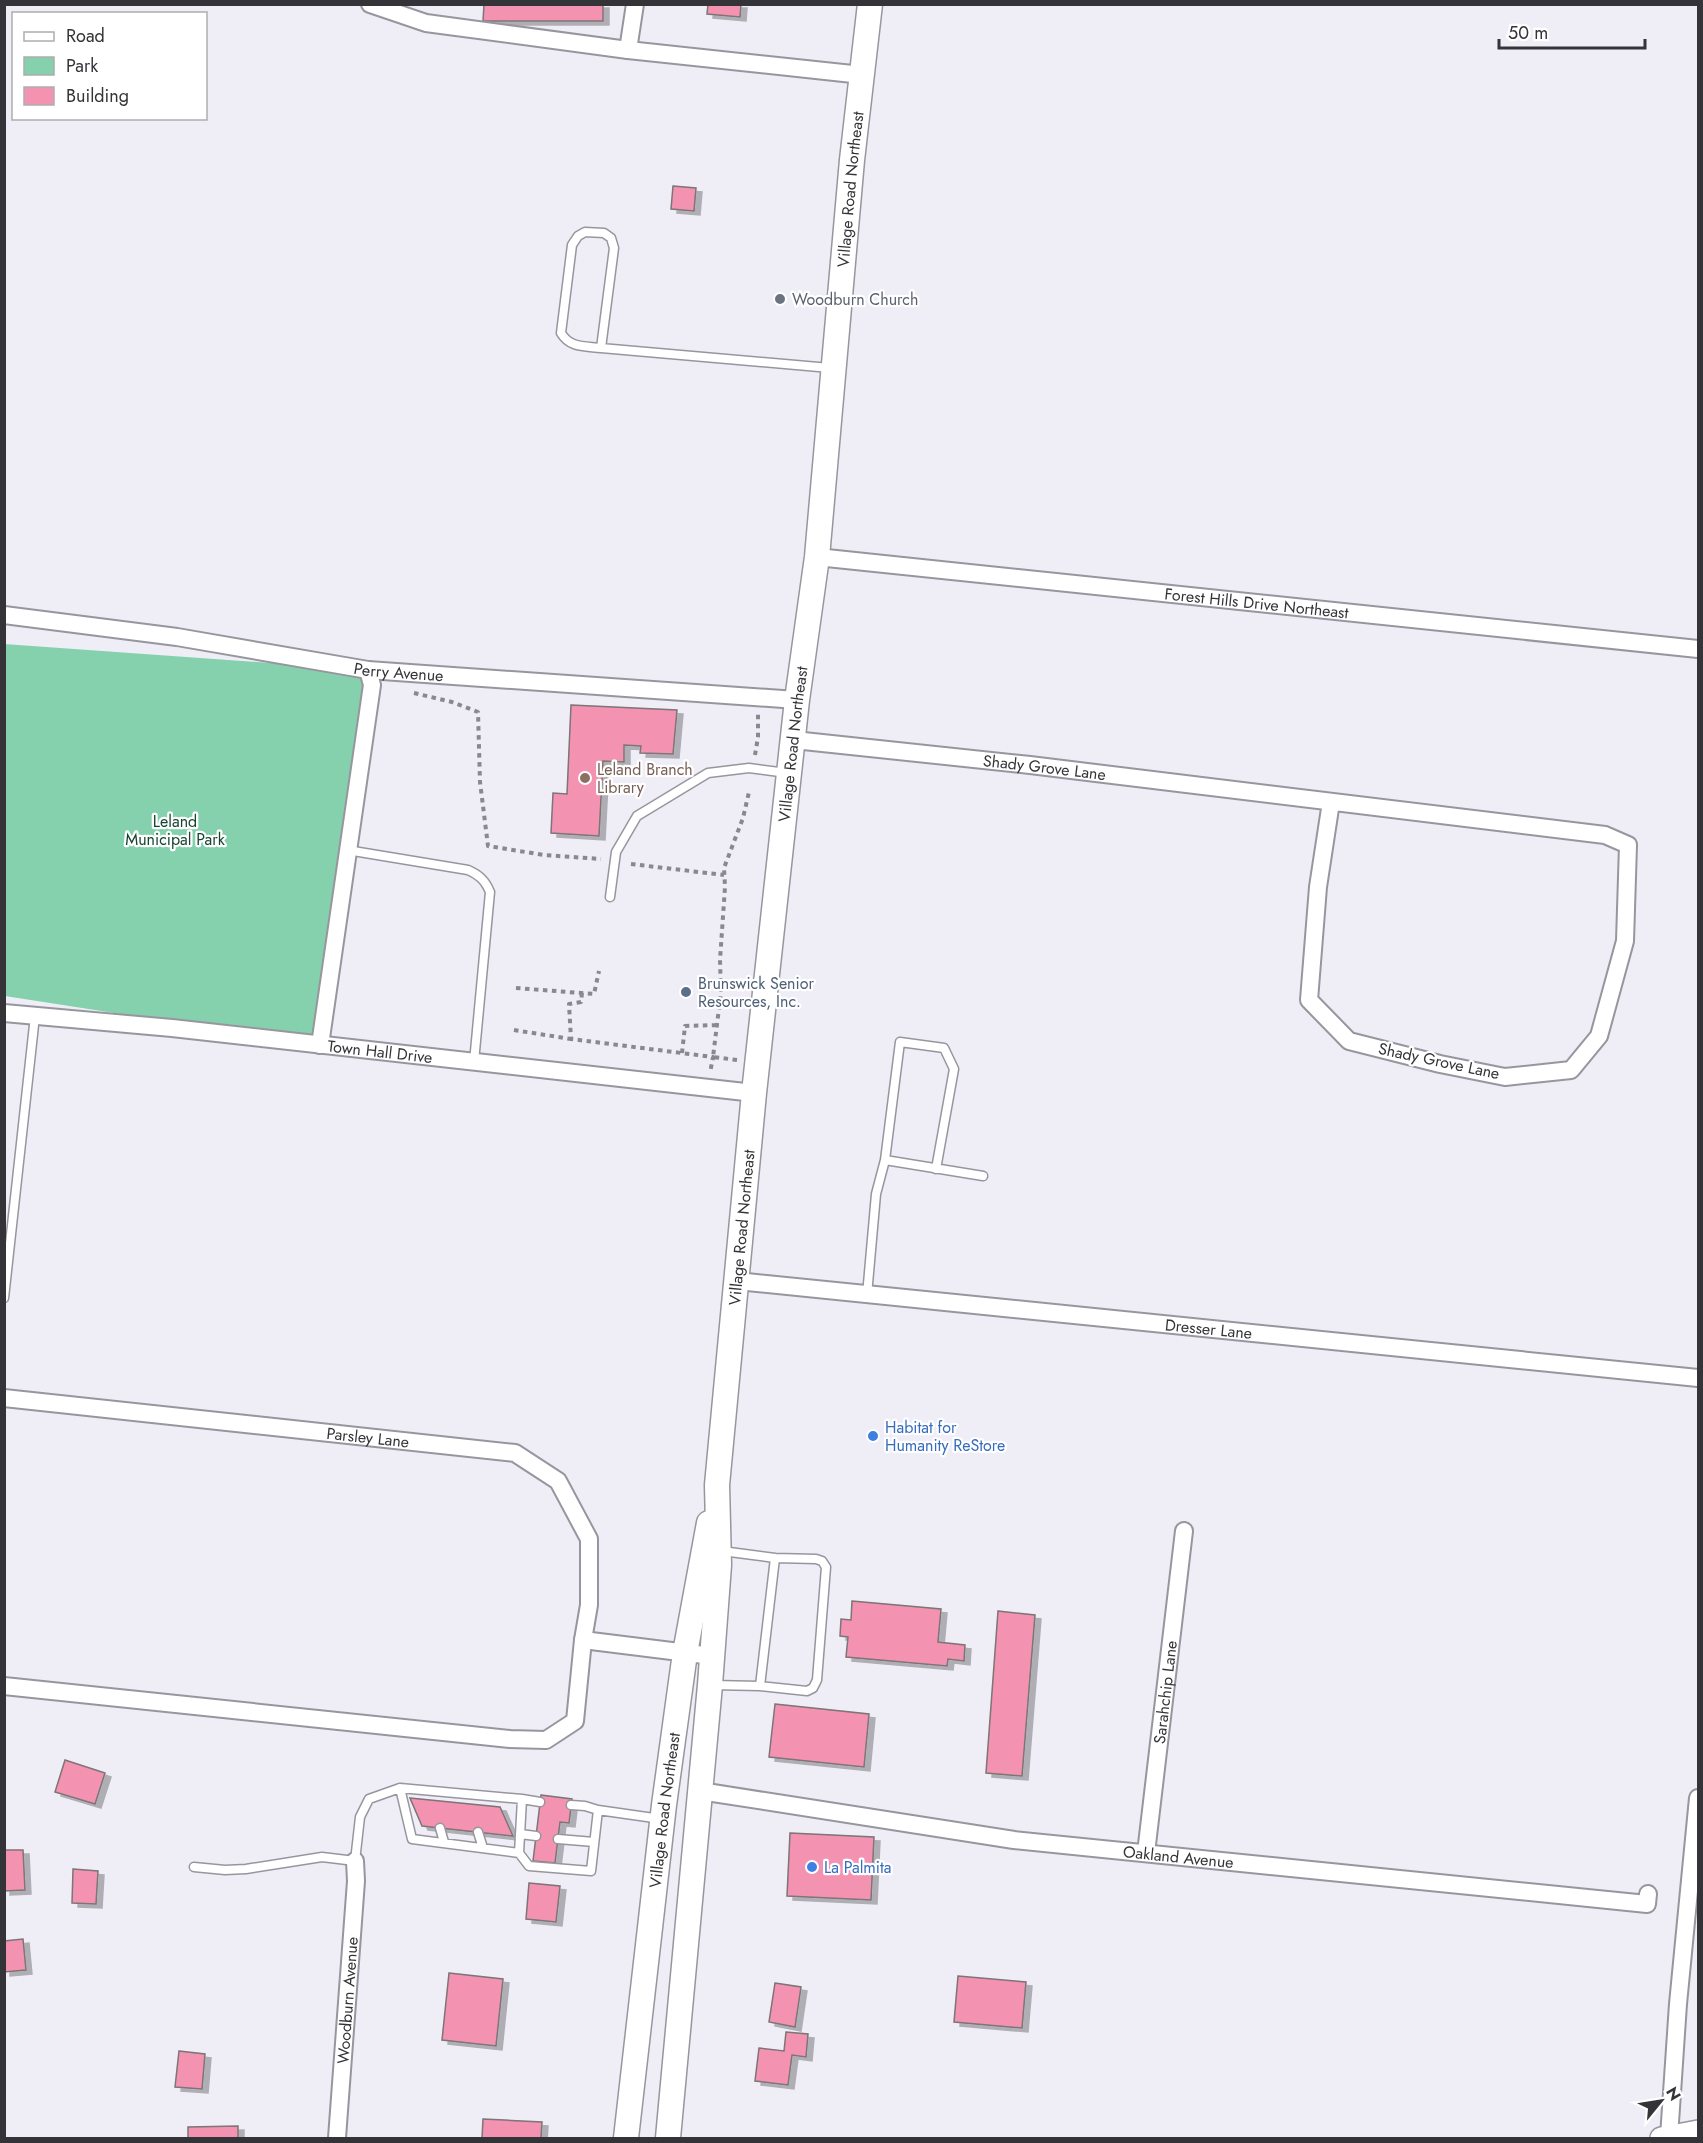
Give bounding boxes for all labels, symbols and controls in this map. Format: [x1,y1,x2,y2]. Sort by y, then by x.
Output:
legend [12,12,207,120]
scale bar [1499,12,1644,50]
text: 50 m [1508,20,1548,46]
text: Road [66,23,105,49]
text: Park [66,53,98,79]
text: Building [66,83,129,109]
street label: Village Road Northeast [831,110,869,268]
place label: Woodburn Church [792,288,918,311]
marker: Woodburn Church [773,292,787,306]
street label: Forest Hills Drive Northeast [1164,582,1350,624]
street label: Perry Avenue [352,656,444,687]
street label: Village Road Northeast [772,665,813,823]
street label: Shady Grove Lane [982,749,1107,786]
place label: Leland Branch Library [597,758,693,799]
marker: Leland Branch Library [578,771,592,785]
park label: Leland Municipal Park [125,810,226,851]
place label: Brunswick Senior Resources, Inc. [698,972,814,1013]
marker: Brunswick Senior Resources, Inc. [679,985,693,999]
street label: Town Hall Drive [326,1034,434,1069]
street label: Shady Grove Lane [1376,1037,1502,1085]
street label: Village Road Northeast [723,1148,760,1306]
street label: Dresser Lane [1164,1313,1253,1344]
place label: Habitat for Humanity ReStore [885,1416,1005,1457]
street label: Parsley Lane [325,1421,410,1453]
marker: Habitat for Humanity ReStore [866,1429,880,1443]
street label: Sarahchip Lane [1147,1639,1182,1745]
street label: Village Road Northeast [643,1731,685,1889]
street label: Oakland Avenue [1122,1840,1235,1874]
place label: La Palmita [824,1856,892,1879]
marker: La Palmita [805,1860,819,1874]
street label: Woodburn Avenue [331,1936,363,2065]
north arrow [1631,2071,1691,2131]
text: N [1660,2082,1687,2105]

